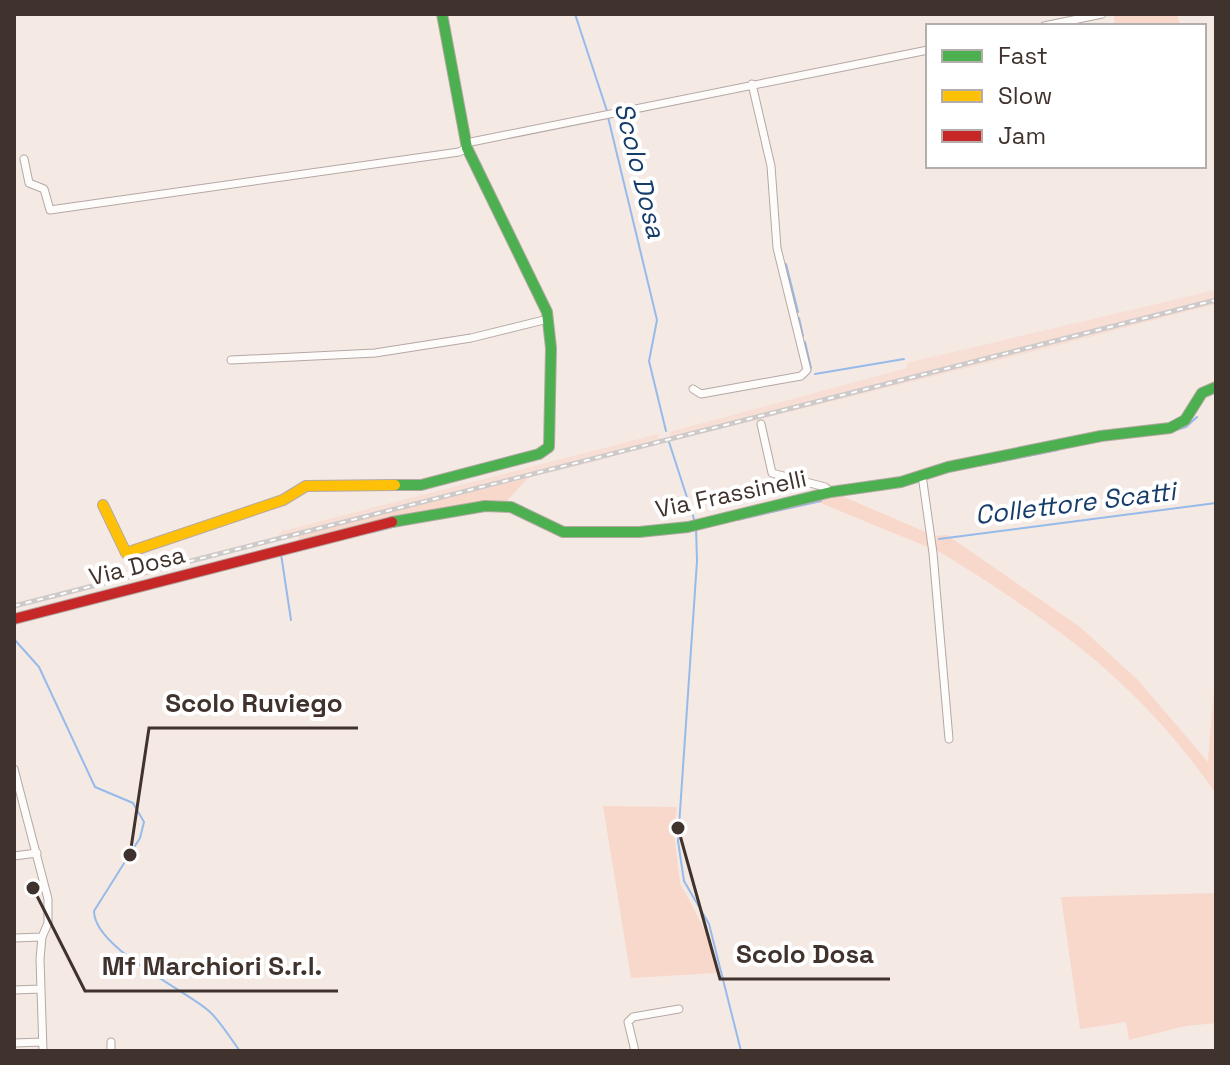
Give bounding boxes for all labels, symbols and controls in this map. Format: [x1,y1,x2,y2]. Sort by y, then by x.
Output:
legend [926,24,1206,168]
text: Fast [998,40,1048,71]
text: Slow [998,80,1052,111]
water label: Scolo Dosa [607,99,674,242]
text: Jam [998,120,1046,151]
street label: Via Frassinelli [652,462,809,525]
water label: Collettore Scatti [973,474,1180,532]
street label: Via Dosa [86,539,188,592]
callout: Scolo Ruviego [149,678,358,728]
text: Scolo Ruviego [165,686,343,720]
callout: Scolo Dosa [720,929,890,979]
text: Scolo Dosa [736,937,874,971]
callout: Mf Marchiori S.r.l. [85,941,338,991]
text: Mf Marchiori S.r.l. [102,949,322,983]

